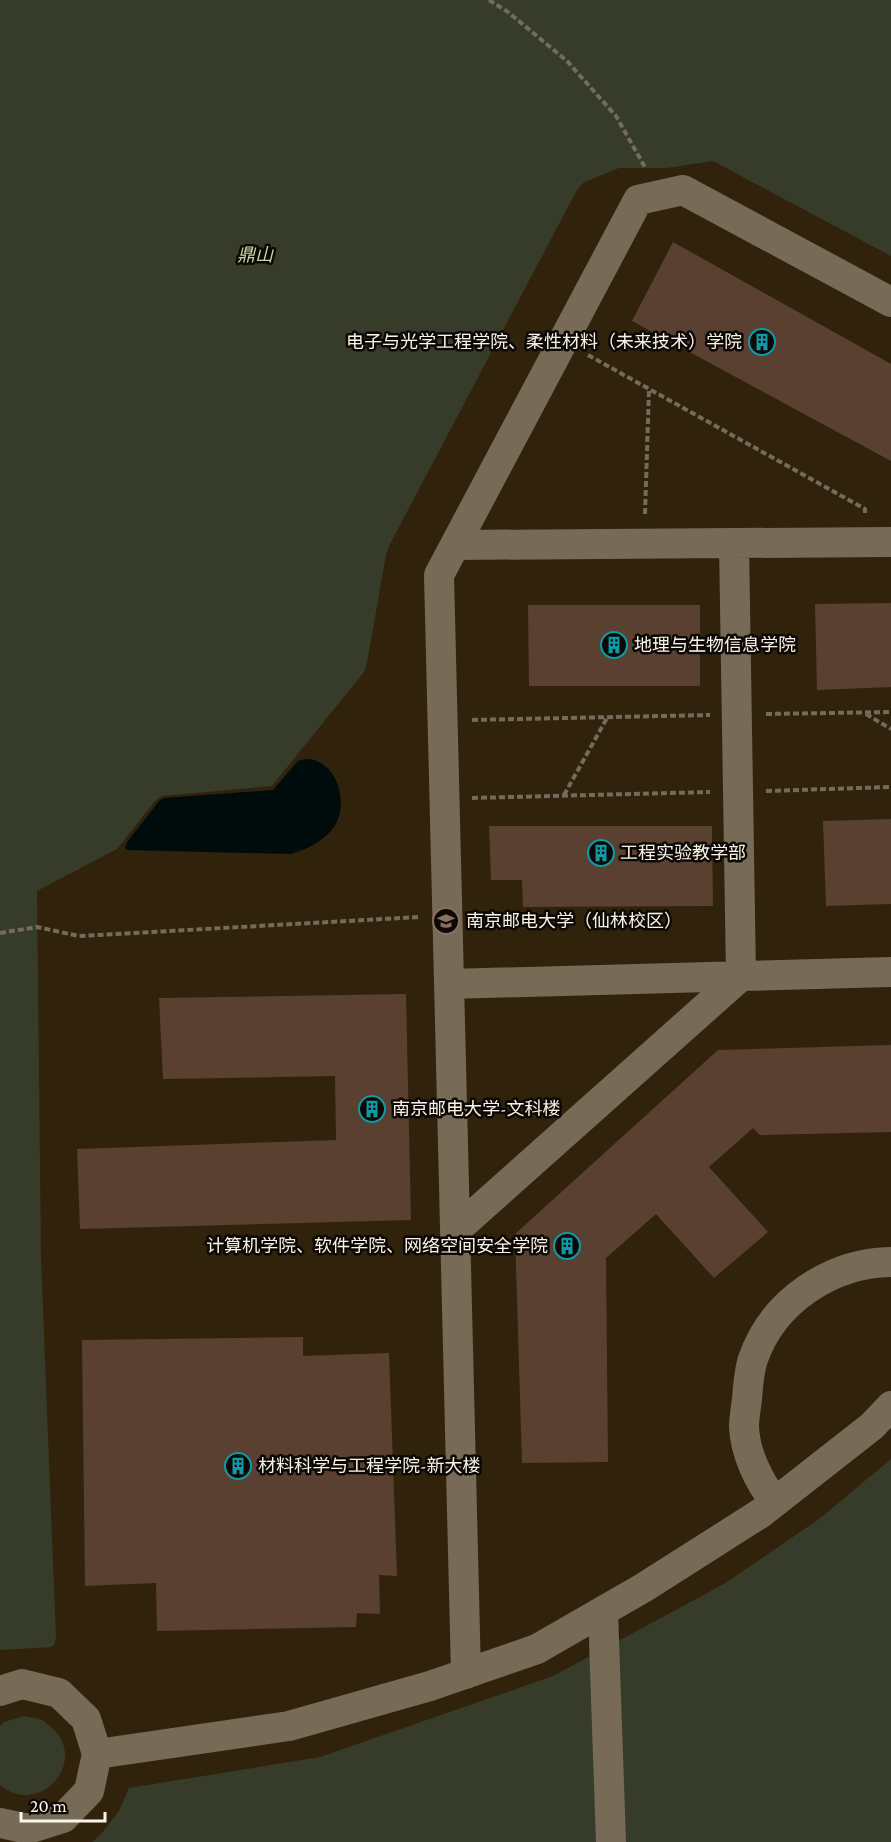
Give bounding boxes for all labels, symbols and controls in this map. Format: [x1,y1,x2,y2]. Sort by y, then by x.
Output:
park label: 鼎山 [237,245,274,265]
building icon: 电子与光学工程学院、柔性材料（未来技术）学院 [747,327,777,357]
place label: 电子与光学工程学院、柔性材料（未来技术）学院 [346,332,742,352]
building icon: 地理与生物信息学院 [599,630,629,660]
place label: 地理与生物信息学院 [634,635,796,655]
building icon: 工程实验教学部 [586,838,616,868]
place label: 工程实验教学部 [620,843,746,863]
school or university icon: 南京邮电大学（仙林校区） [431,906,461,936]
place label: 南京邮电大学（仙林校区） [466,911,682,931]
building icon: 南京邮电大学-文科楼 [357,1094,387,1124]
place label: 南京邮电大学-文科楼 [392,1099,561,1119]
building icon: 计算机学院、软件学院、网络空间安全学院 [552,1231,582,1261]
place label: 计算机学院、软件学院、网络空间安全学院 [206,1236,548,1256]
building icon: 材料科学与工程学院-新大楼 [223,1451,253,1481]
place label: 材料科学与工程学院-新大楼 [258,1456,481,1476]
scale bar [21,1785,105,1823]
text: 20 m [30,1796,67,1816]

